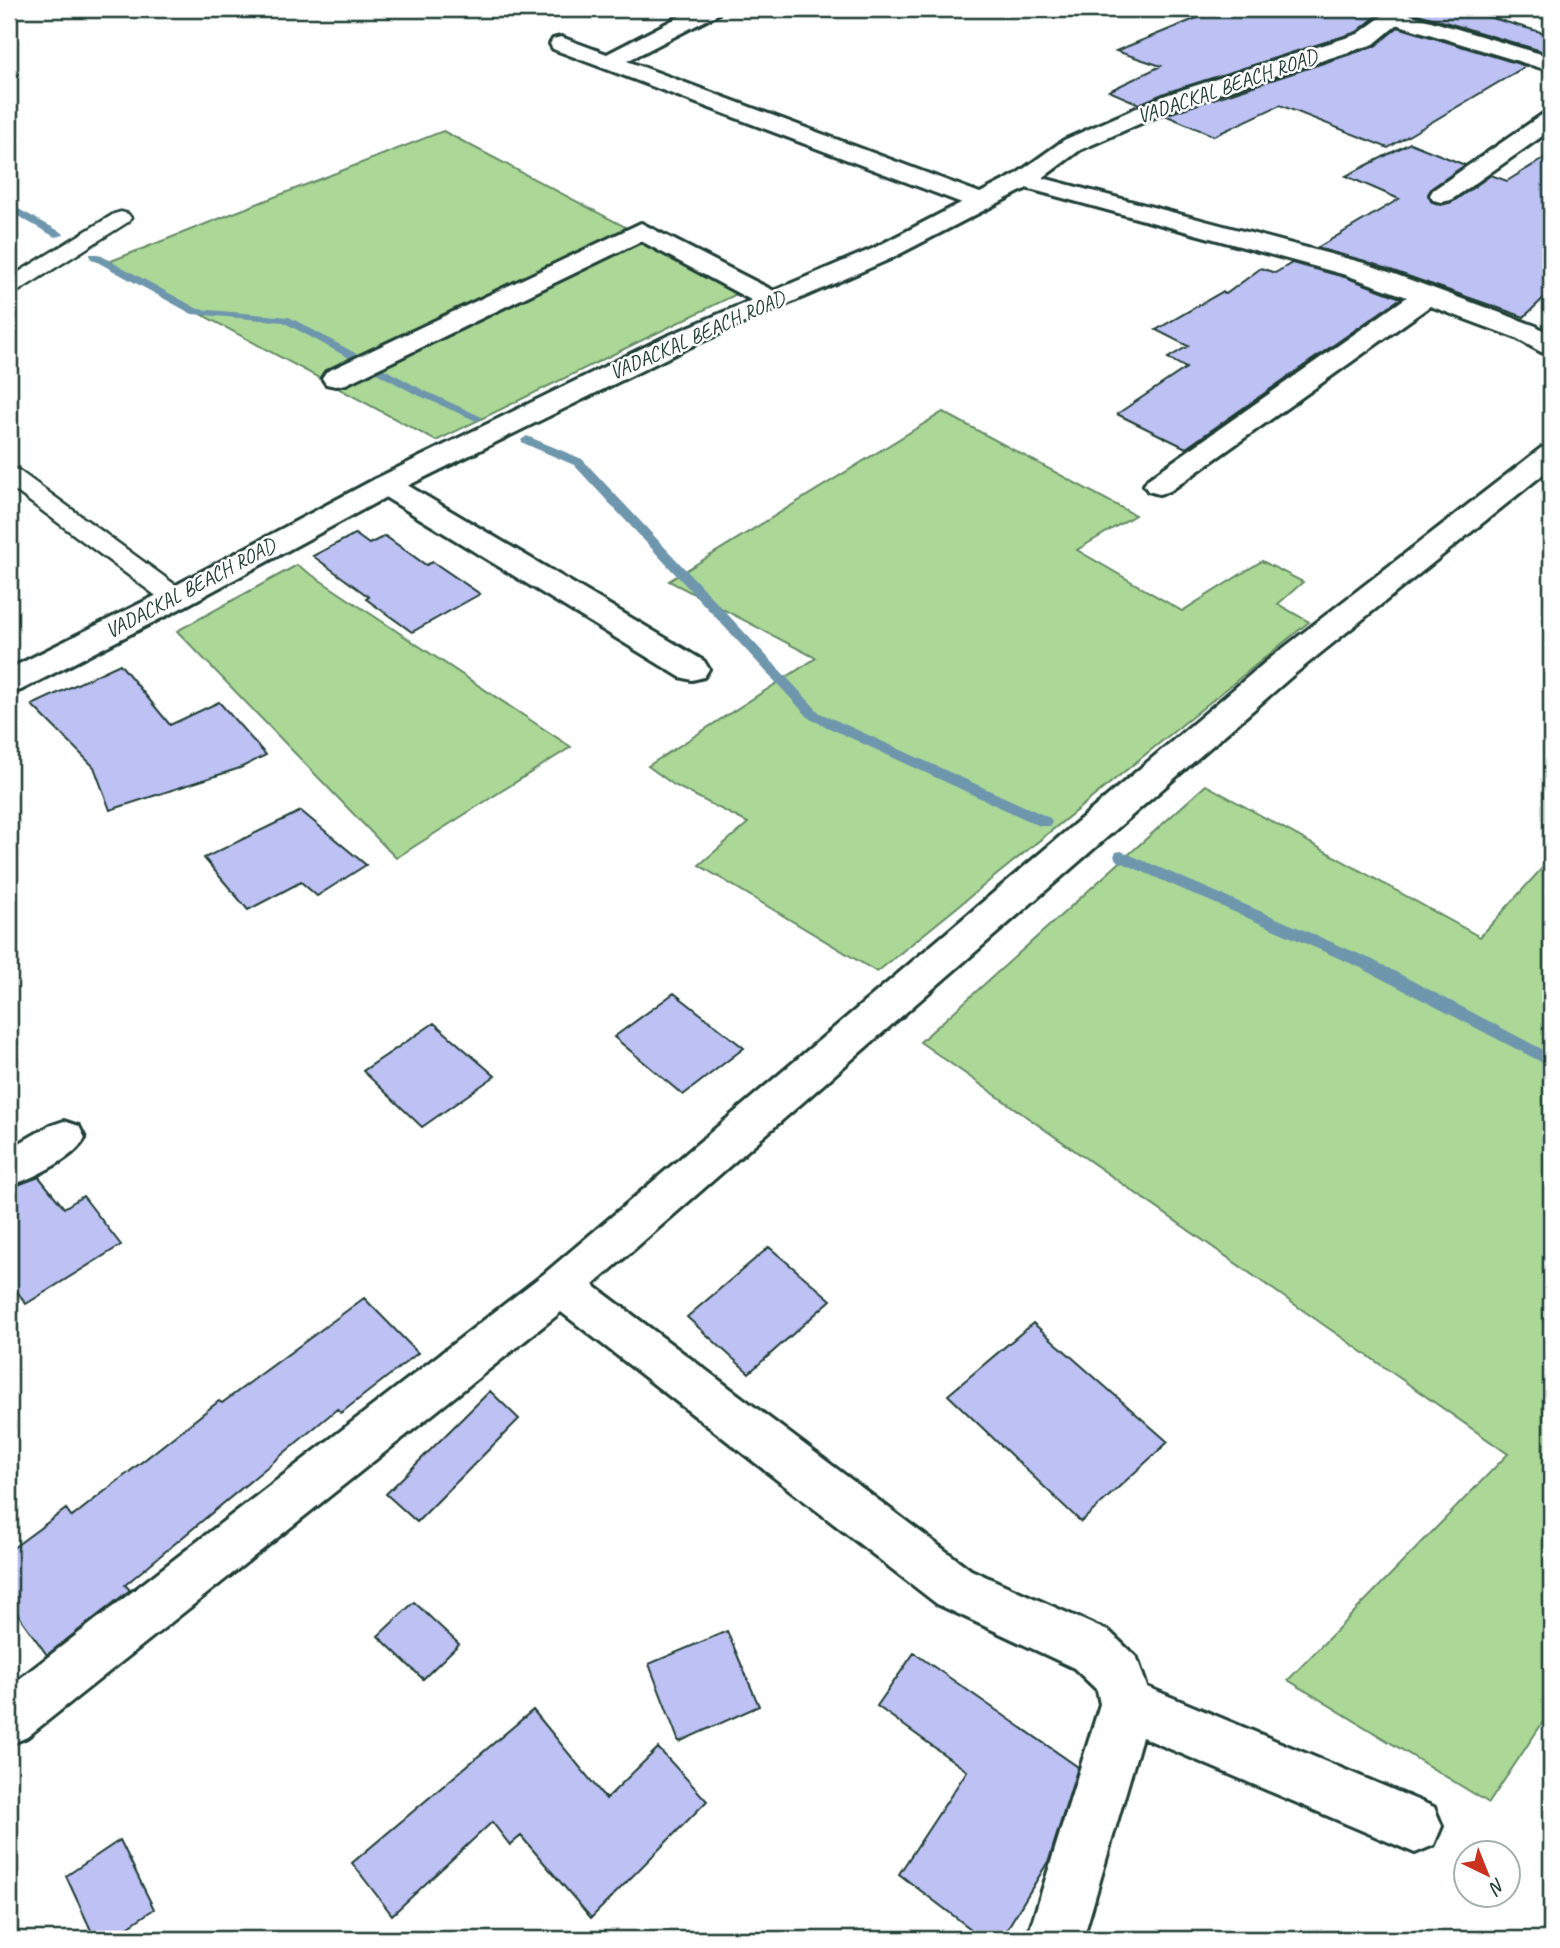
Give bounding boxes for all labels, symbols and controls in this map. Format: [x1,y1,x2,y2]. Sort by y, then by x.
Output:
street label: VADACKAL BEACH ROAD [1133,42,1322,129]
street label: VADACKAL BEACH ROAD [605,284,790,385]
street label: VADACKAL BEACH ROAD [101,531,281,644]
north arrow [1452,1840,1522,1910]
text: N [1483,1873,1510,1901]

